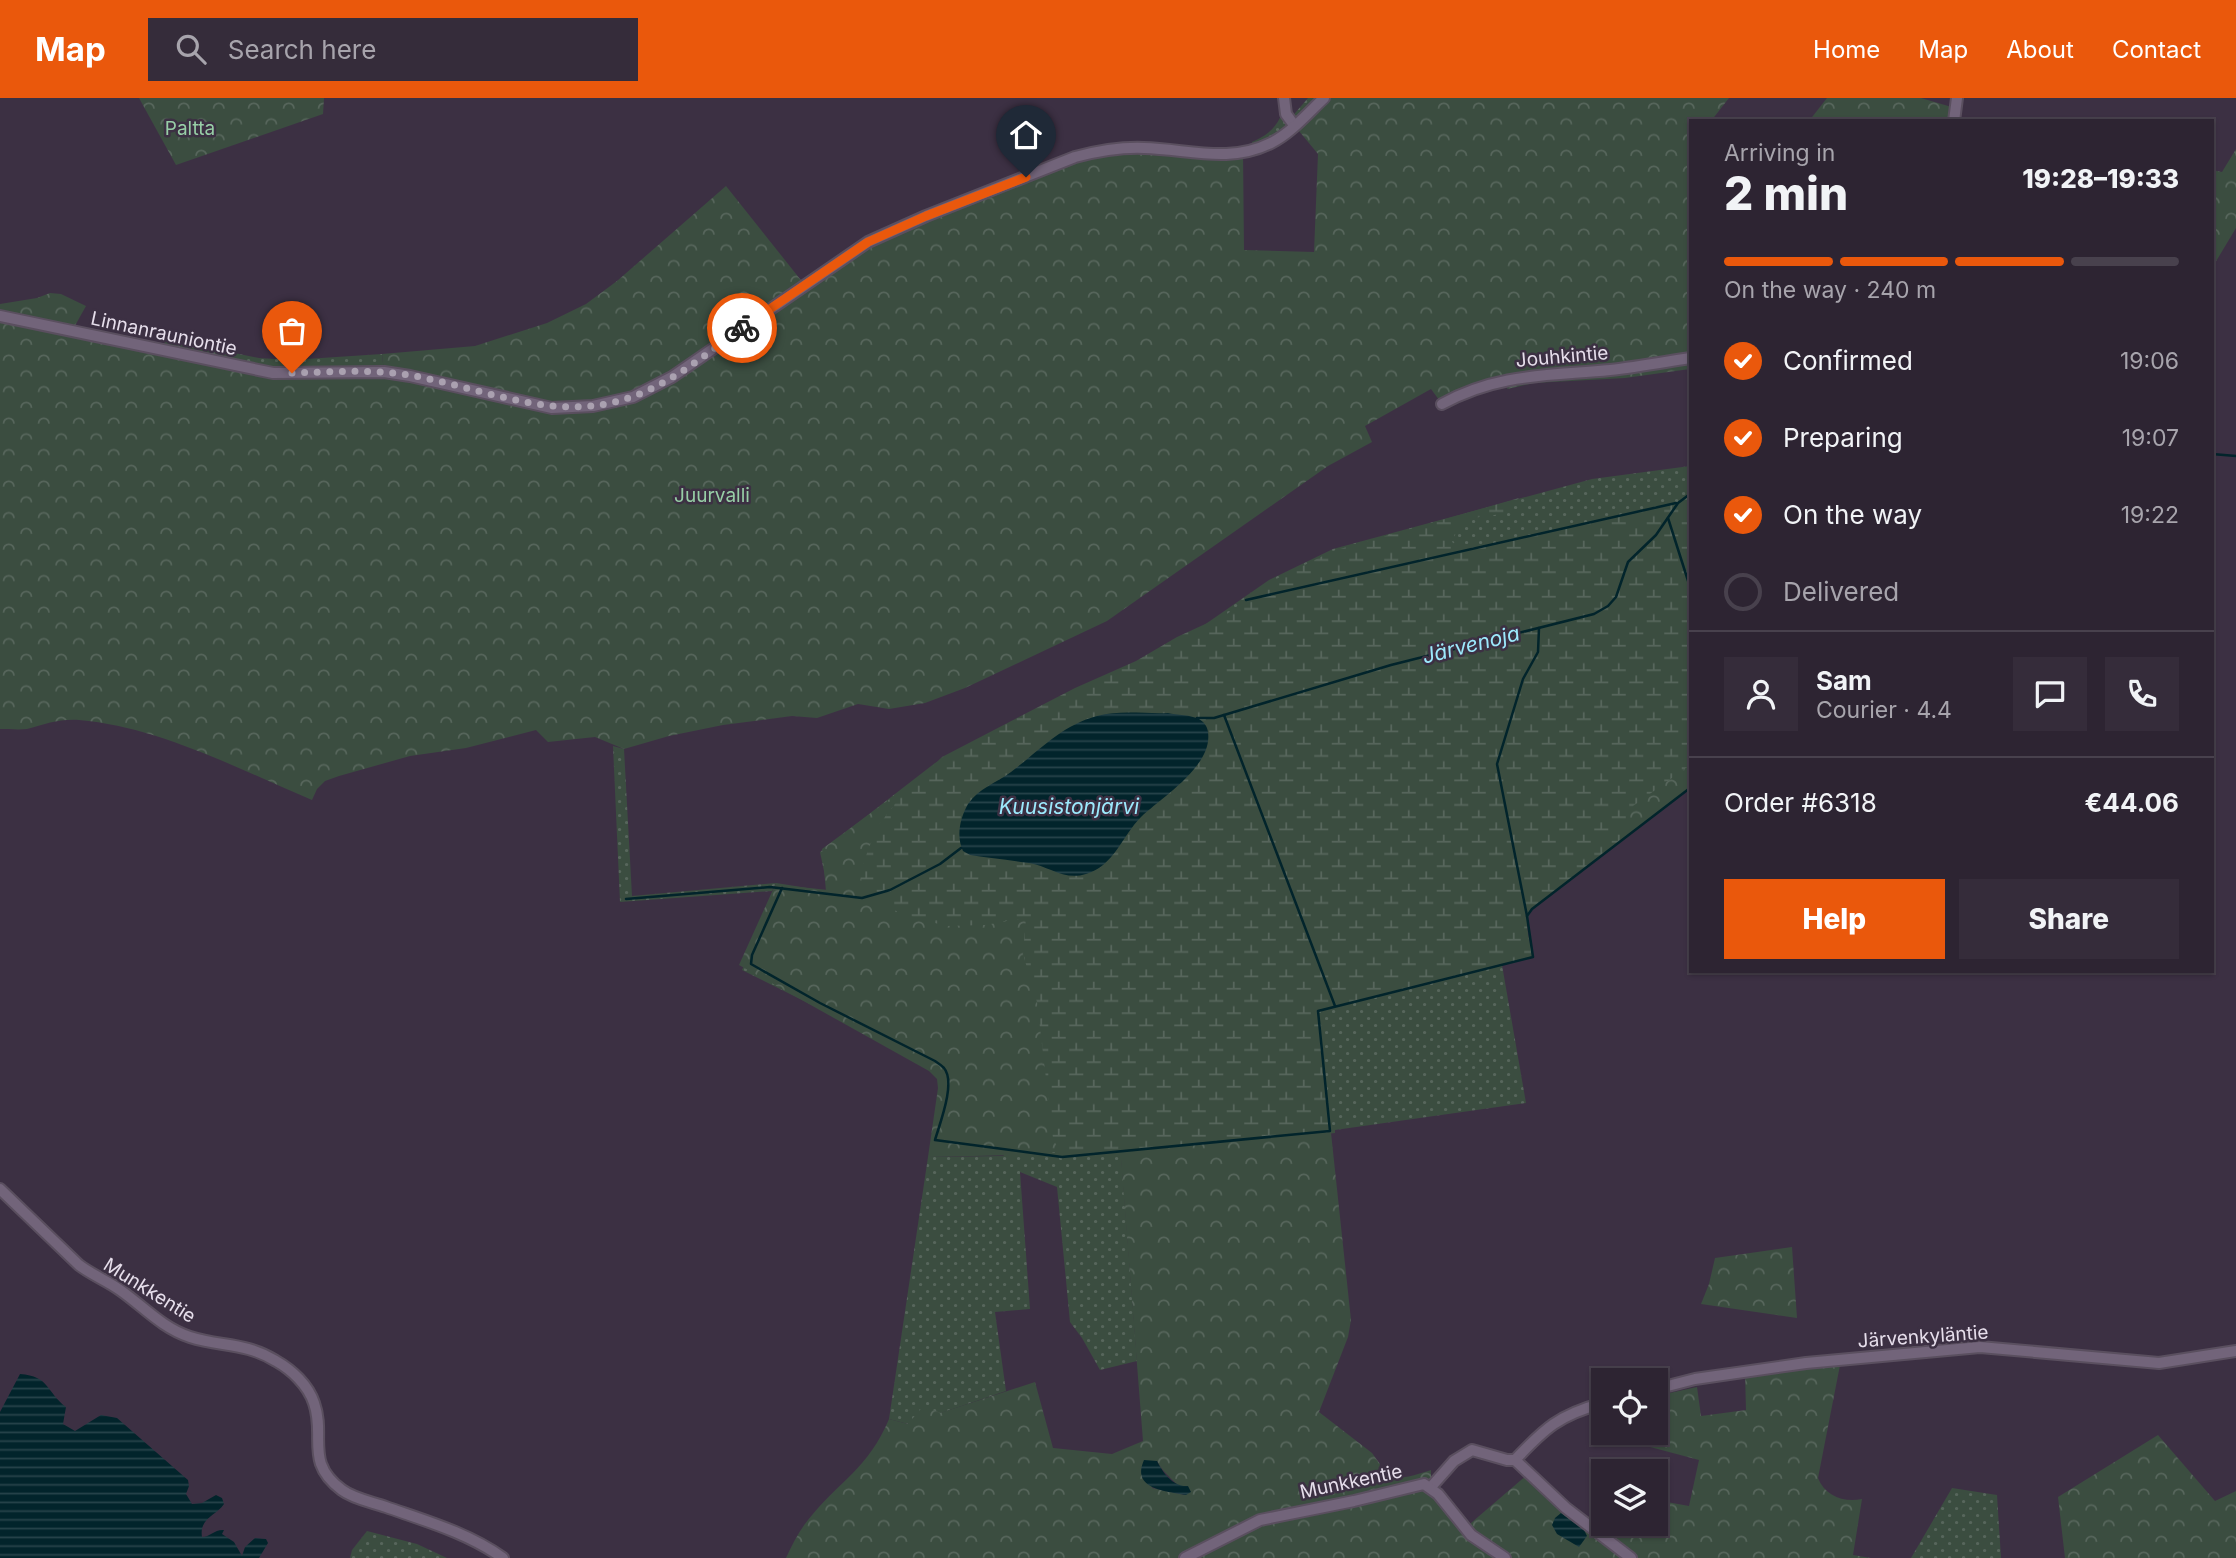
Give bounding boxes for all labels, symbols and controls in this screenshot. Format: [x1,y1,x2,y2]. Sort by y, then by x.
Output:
search box [148,18,638,81]
text: Map [35,29,106,69]
icon: search [172,30,210,68]
text: Search here [228,34,376,65]
text: Home [1813,35,1880,64]
text: Map [1918,35,1968,64]
text: About [2006,35,2074,64]
text: Contact [2112,35,2201,64]
pin [996,105,1056,177]
icon: home [1007,116,1045,154]
park label: Paltta [165,117,215,140]
text: Arriving in [1724,139,1835,167]
text: 19:28–19:33 [2022,163,2179,194]
text: 2 min [1724,165,1848,221]
text: On the way · 240 m [1724,276,1936,304]
courier [707,293,777,363]
pin [262,301,322,373]
street label: Linnanrauniontie [89,307,239,360]
icon: bike [723,309,761,347]
icon: bag [273,312,311,350]
street label: Jouhkintie [1515,341,1609,372]
icon: check [1724,342,1762,380]
text: Confirmed [1783,345,1913,376]
text: 19:06 [2120,347,2179,375]
icon: check [1724,419,1762,457]
text: Preparing [1783,422,1903,453]
text: 19:07 [2122,424,2179,452]
park label: Juurvalli [674,484,750,507]
icon: check [1724,496,1762,534]
text: On the way [1783,499,1922,530]
text: 19:22 [2121,501,2179,529]
text: Delivered [1783,576,1899,607]
water label: Järvenoja [1420,620,1522,669]
button: person [1724,657,1798,731]
button: chat [2013,657,2087,731]
button: phone [2105,657,2179,731]
text: Sam [1816,665,1872,696]
text: Courier · 4.4 [1816,696,1952,724]
text: Order #6318 [1724,787,1877,818]
text: €44.06 [2085,787,2179,818]
water label: Kuusistonjärvi [999,794,1140,819]
button: Help [1724,879,1945,959]
button: Share [1959,879,2179,959]
street label: Munkkentie [99,1253,200,1328]
street label: Järvenkyläntie [1857,1320,1989,1353]
map controls [1591,1368,1668,1536]
button: locate [1591,1368,1668,1445]
street label: Munkkentie [1298,1459,1404,1504]
button: layers [1591,1459,1668,1536]

